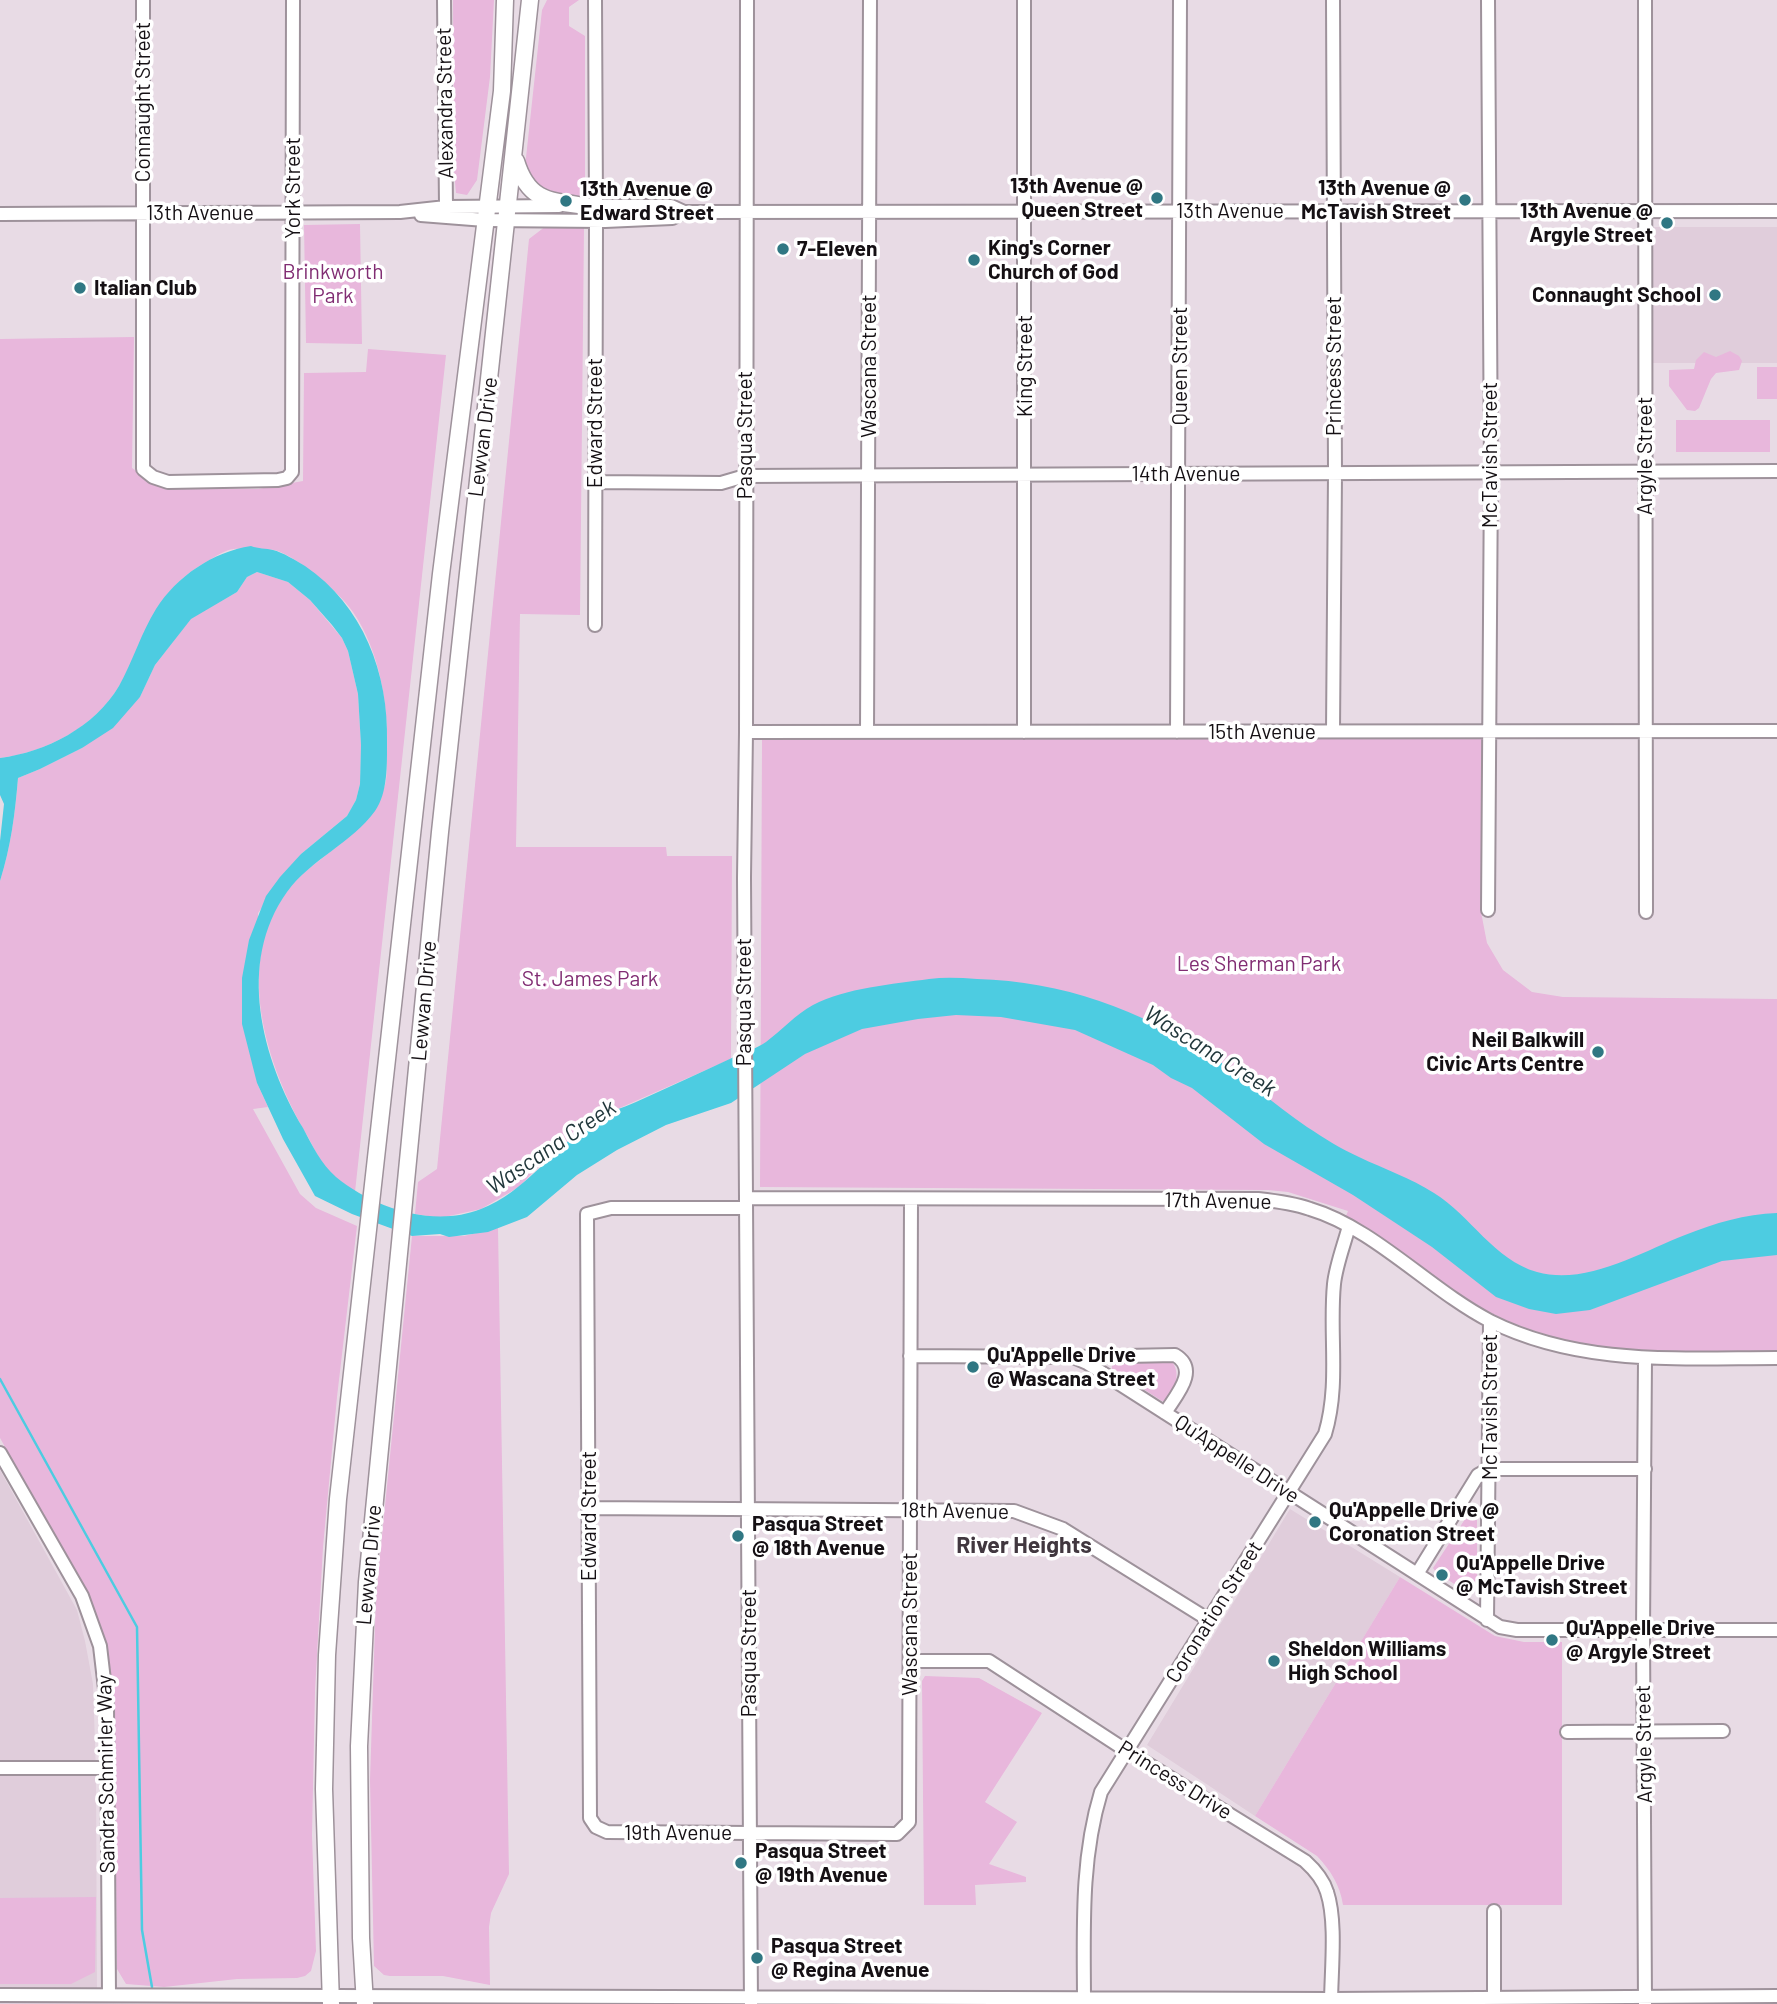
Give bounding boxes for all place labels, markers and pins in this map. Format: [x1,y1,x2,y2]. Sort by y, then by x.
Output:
place label: 13th Avenue @ Queen Street [1010,173,1143,223]
place label: 13th Avenue @ McTavish Street [1301,175,1451,225]
place label: 13th Avenue @ Edward Street [580,176,714,226]
marker: 13th Avenue @ Queen Street [1149,190,1165,206]
marker: 13th Avenue @ McTavish Street [1457,192,1473,208]
marker: 13th Avenue @ Edward Street [558,193,574,209]
place label: 13th Avenue @ Argyle Street [1520,198,1653,248]
marker: 13th Avenue @ Argyle Street [1659,215,1675,231]
place label: King's Corner Church of God [988,235,1119,285]
place label: 7-Eleven [797,236,877,262]
marker: 7-Eleven [775,241,791,257]
marker: King's Corner Church of God [966,252,982,268]
place label: Italian Club [94,275,197,301]
marker: Italian Club [72,280,88,296]
place label: Connaught School [1532,282,1701,308]
marker: Connaught School [1707,287,1723,303]
place label: Neil Balkwill Civic Arts Centre [1426,1027,1584,1077]
marker: Neil Balkwill Civic Arts Centre [1590,1044,1606,1060]
place label: Qu'Appelle Drive @ Wascana Street [987,1342,1155,1392]
marker: Qu'Appelle Drive @ Wascana Street [965,1359,981,1375]
place label: Qu'Appelle Drive @ Coronation Street [1329,1497,1499,1547]
place label: Pasqua Street @ 18th Avenue [752,1511,885,1561]
marker: Qu'Appelle Drive @ Coronation Street [1307,1514,1323,1530]
marker: Pasqua Street @ 18th Avenue [730,1528,746,1544]
place label: Qu'Appelle Drive @ McTavish Street [1456,1550,1627,1600]
marker: Qu'Appelle Drive @ McTavish Street [1434,1567,1450,1583]
place label: Qu'Appelle Drive @ Argyle Street [1566,1615,1715,1665]
marker: Qu'Appelle Drive @ Argyle Street [1544,1632,1560,1648]
place label: Sheldon Williams High School [1288,1636,1446,1686]
marker: Sheldon Williams High School [1266,1653,1282,1669]
place label: Pasqua Street @ 19th Avenue [755,1838,888,1888]
marker: Pasqua Street @ 19th Avenue [733,1855,749,1871]
place label: Pasqua Street @ Regina Avenue [771,1933,929,1983]
marker: Pasqua Street @ Regina Avenue [749,1950,765,1966]

